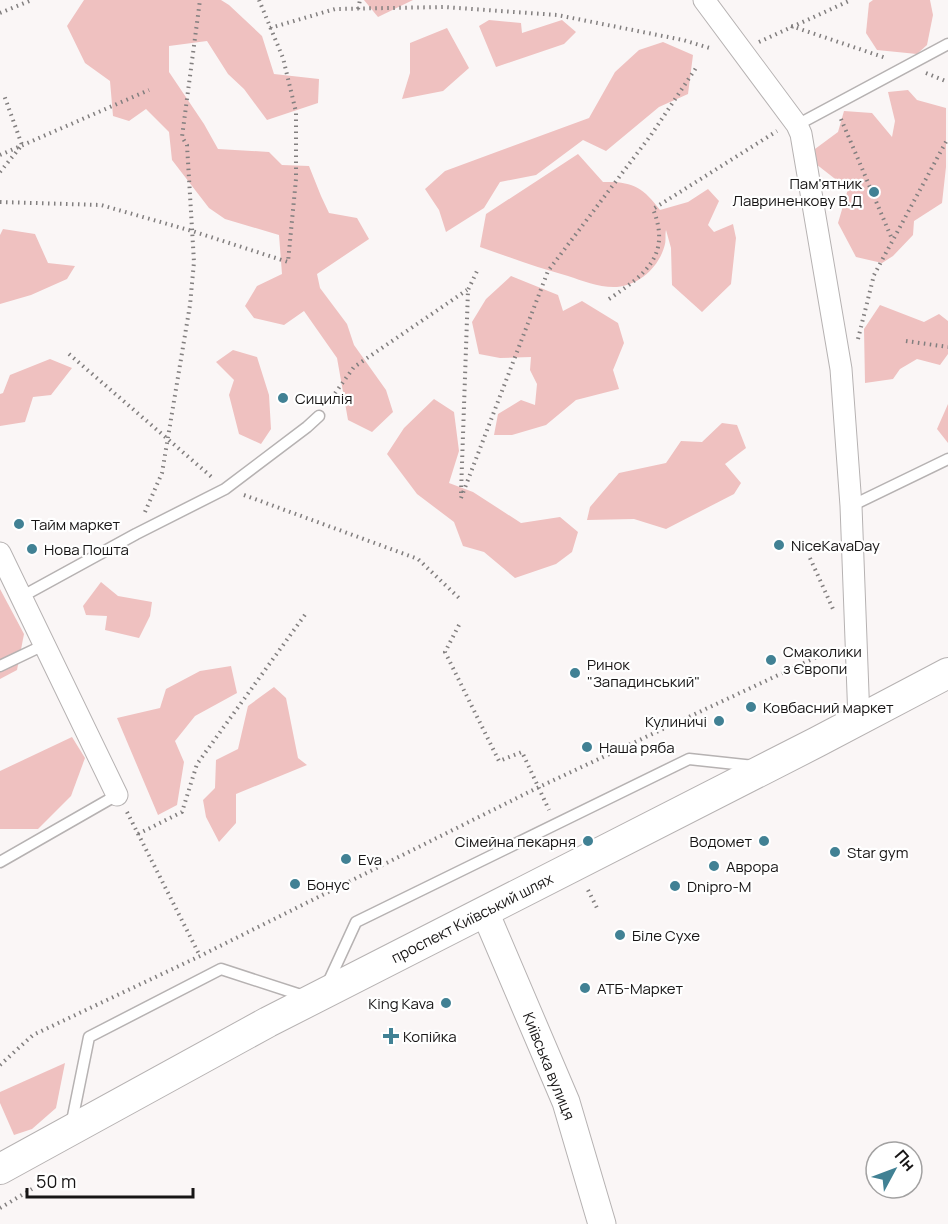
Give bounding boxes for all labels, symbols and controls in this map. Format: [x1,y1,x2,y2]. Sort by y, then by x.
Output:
place label: Пам'ятник Лавриненкову В.Д [733,173,863,211]
marker: Пам'ятник Лавриненкову В.Д [867,185,881,199]
place label: Сицилія [295,388,353,409]
marker: Сицилія [276,391,290,405]
place label: Тайм маркет [31,514,121,535]
marker: Тайм маркет [12,517,26,531]
place label: NiceKavaDay [791,535,880,556]
marker: NiceKavaDay [772,538,786,552]
place label: Нова Пошта [44,539,129,560]
marker: Нова Пошта [25,542,39,556]
place label: Смаколики з Європи [783,641,862,679]
marker: Смаколики з Європи [764,653,778,667]
place label: Ринок "Западинський" [587,654,700,692]
marker: Ринок "Западинський" [568,666,582,680]
place label: Ковбасний маркет [763,697,894,718]
marker: Ковбасний маркет [744,700,758,714]
place label: Кулиничі [645,711,707,732]
marker: Кулиничі [712,714,726,728]
place label: Наша ряба [599,737,675,758]
marker: Наша ряба [580,740,594,754]
place label: Сімейна пекарня [455,831,576,852]
place label: Водомет [689,831,752,852]
marker: Сімейна пекарня [581,834,595,848]
marker: Водомет [757,834,771,848]
place label: Star gym [847,842,909,863]
marker: Star gym [828,845,842,859]
place label: Eva [358,849,382,870]
marker: Eva [339,852,353,866]
place label: Аврора [726,856,779,877]
marker: Аврора [707,859,721,873]
street label: проспект Київський шлях [388,868,557,968]
place label: Бонус [307,874,350,895]
place label: Dnipro-M [687,876,751,897]
marker: Бонус [288,877,302,891]
marker: Dnipro-M [668,879,682,893]
place label: Біле Сухе [632,925,700,946]
marker: Біле Сухе [613,928,627,942]
place label: АТБ-Маркет [597,978,684,999]
marker: АТБ-Маркет [578,981,592,995]
place label: King Kava [368,993,434,1014]
marker: King Kava [439,996,453,1010]
street label: Київська вулиця [518,1009,580,1123]
place label: Копійка [403,1026,457,1047]
marker: Копійка [384,1029,398,1043]
north arrow [864,1140,924,1200]
text: Пн [890,1145,921,1176]
scale bar [27,1161,194,1199]
text: 50 m [36,1169,76,1193]

